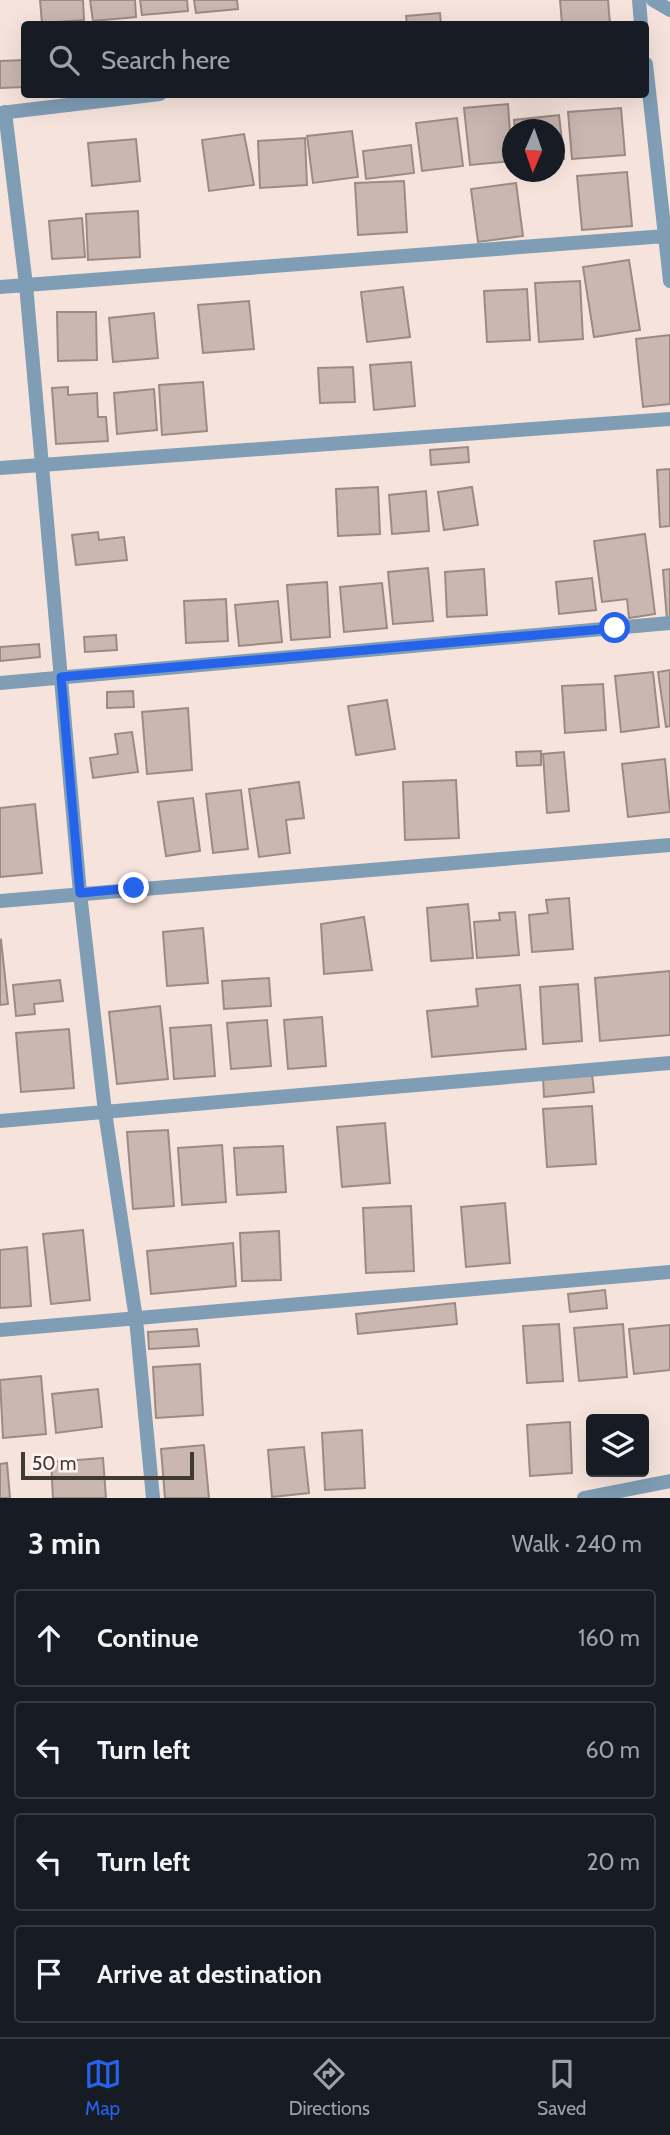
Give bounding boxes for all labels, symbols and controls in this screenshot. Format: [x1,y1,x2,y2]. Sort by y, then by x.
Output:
search box [21,21,649,98]
icon: search [45,41,83,79]
text: Search here [101,44,230,76]
north arrow [502,119,565,182]
route start [599,612,630,643]
route end [118,872,149,903]
map controls [586,1414,649,1477]
button: layers [586,1414,649,1477]
scale bar [21,1449,194,1481]
text: 50 m [32,1452,76,1475]
text: 3 min [28,1525,101,1562]
text: Walk · 240 m [512,1530,642,1558]
icon: ahead [30,1619,68,1657]
text: Continue [97,1622,199,1654]
text: 160 m [578,1624,640,1652]
icon: left [30,1731,68,1769]
text: Turn left [97,1734,190,1766]
text: 60 m [586,1736,640,1764]
icon: left [30,1843,68,1881]
text: Turn left [97,1846,190,1878]
text: 20 m [587,1848,640,1876]
icon: arrive [30,1955,68,1993]
text: Arrive at destination [97,1958,322,1990]
tab: Map [84,2055,122,2120]
tab: Directions [289,2055,370,2120]
tab: Saved [537,2055,586,2120]

